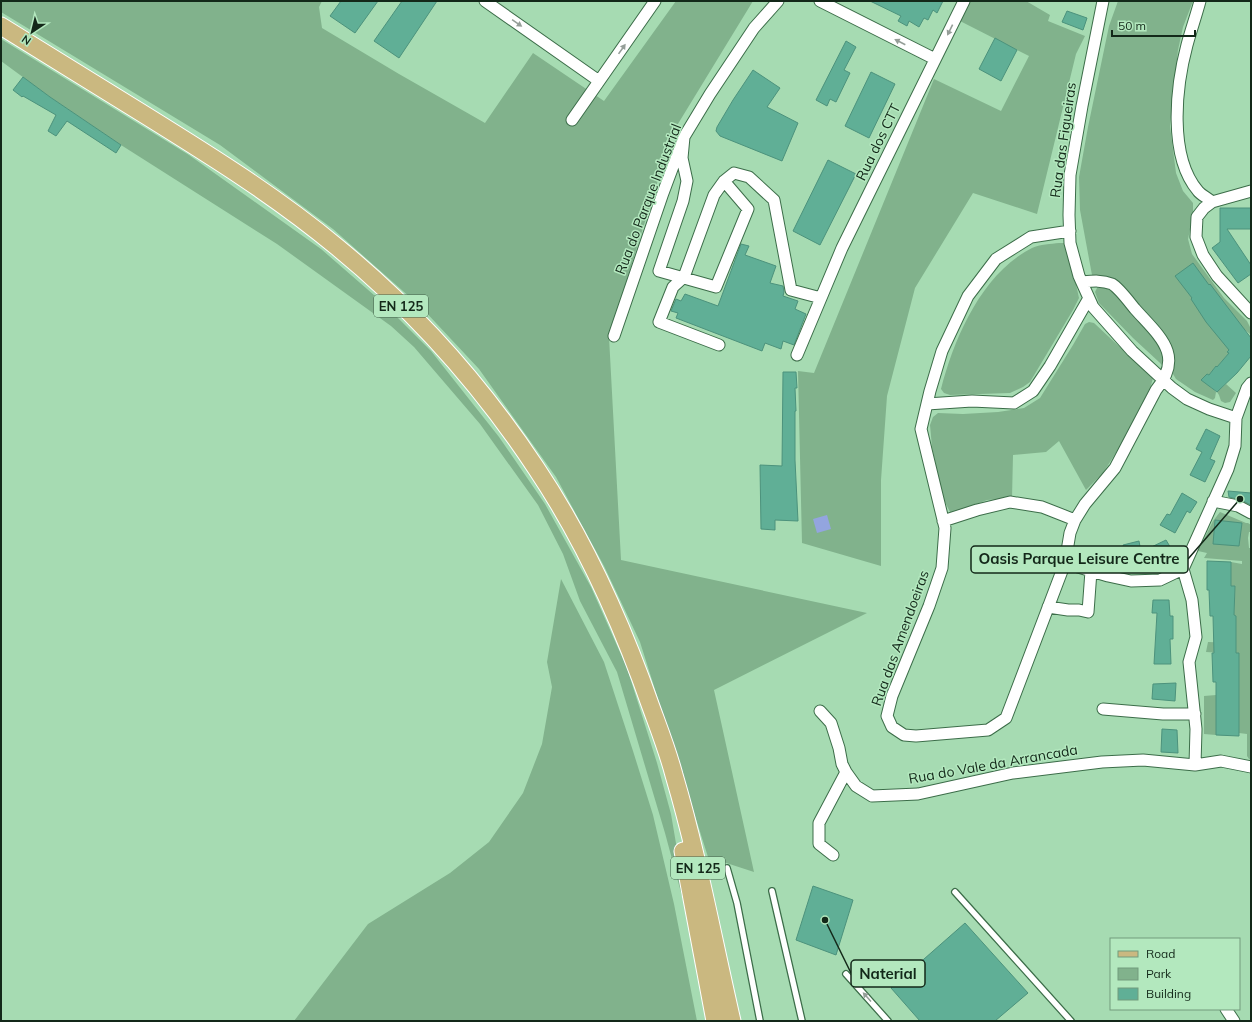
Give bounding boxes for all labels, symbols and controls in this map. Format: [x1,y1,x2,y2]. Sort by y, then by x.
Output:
north arrow [12,12,52,52]
scale bar [1112,12,1195,38]
text: 50 m [1118,18,1146,33]
one-way arrow [511,19,522,27]
one-way arrow [947,24,953,36]
text: N [19,32,34,48]
one-way arrow [895,38,906,45]
one-way arrow [618,44,626,54]
street label: Rua das Figueiras [1046,81,1080,199]
street label: Rua dos CTT [852,100,905,183]
street label: Rua do Parque Industrial [611,121,685,277]
road number: EN 125 [374,295,428,317]
callout: Oasis Parque Leisure Centre [971,546,1188,573]
text: Oasis Parque Leisure Centre [978,549,1180,568]
street label: Rua das Amendoeiras [867,568,933,708]
street label: Rua do Vale da Arrancada [907,740,1079,788]
road number: EN 125 [671,857,725,879]
legend [1110,938,1240,1010]
text: Road [1146,946,1175,961]
callout: Naterial [851,960,925,987]
text: Naterial [859,964,917,983]
text: Park [1146,966,1172,981]
text: Building [1146,986,1191,1001]
one-way arrow [862,992,871,1003]

